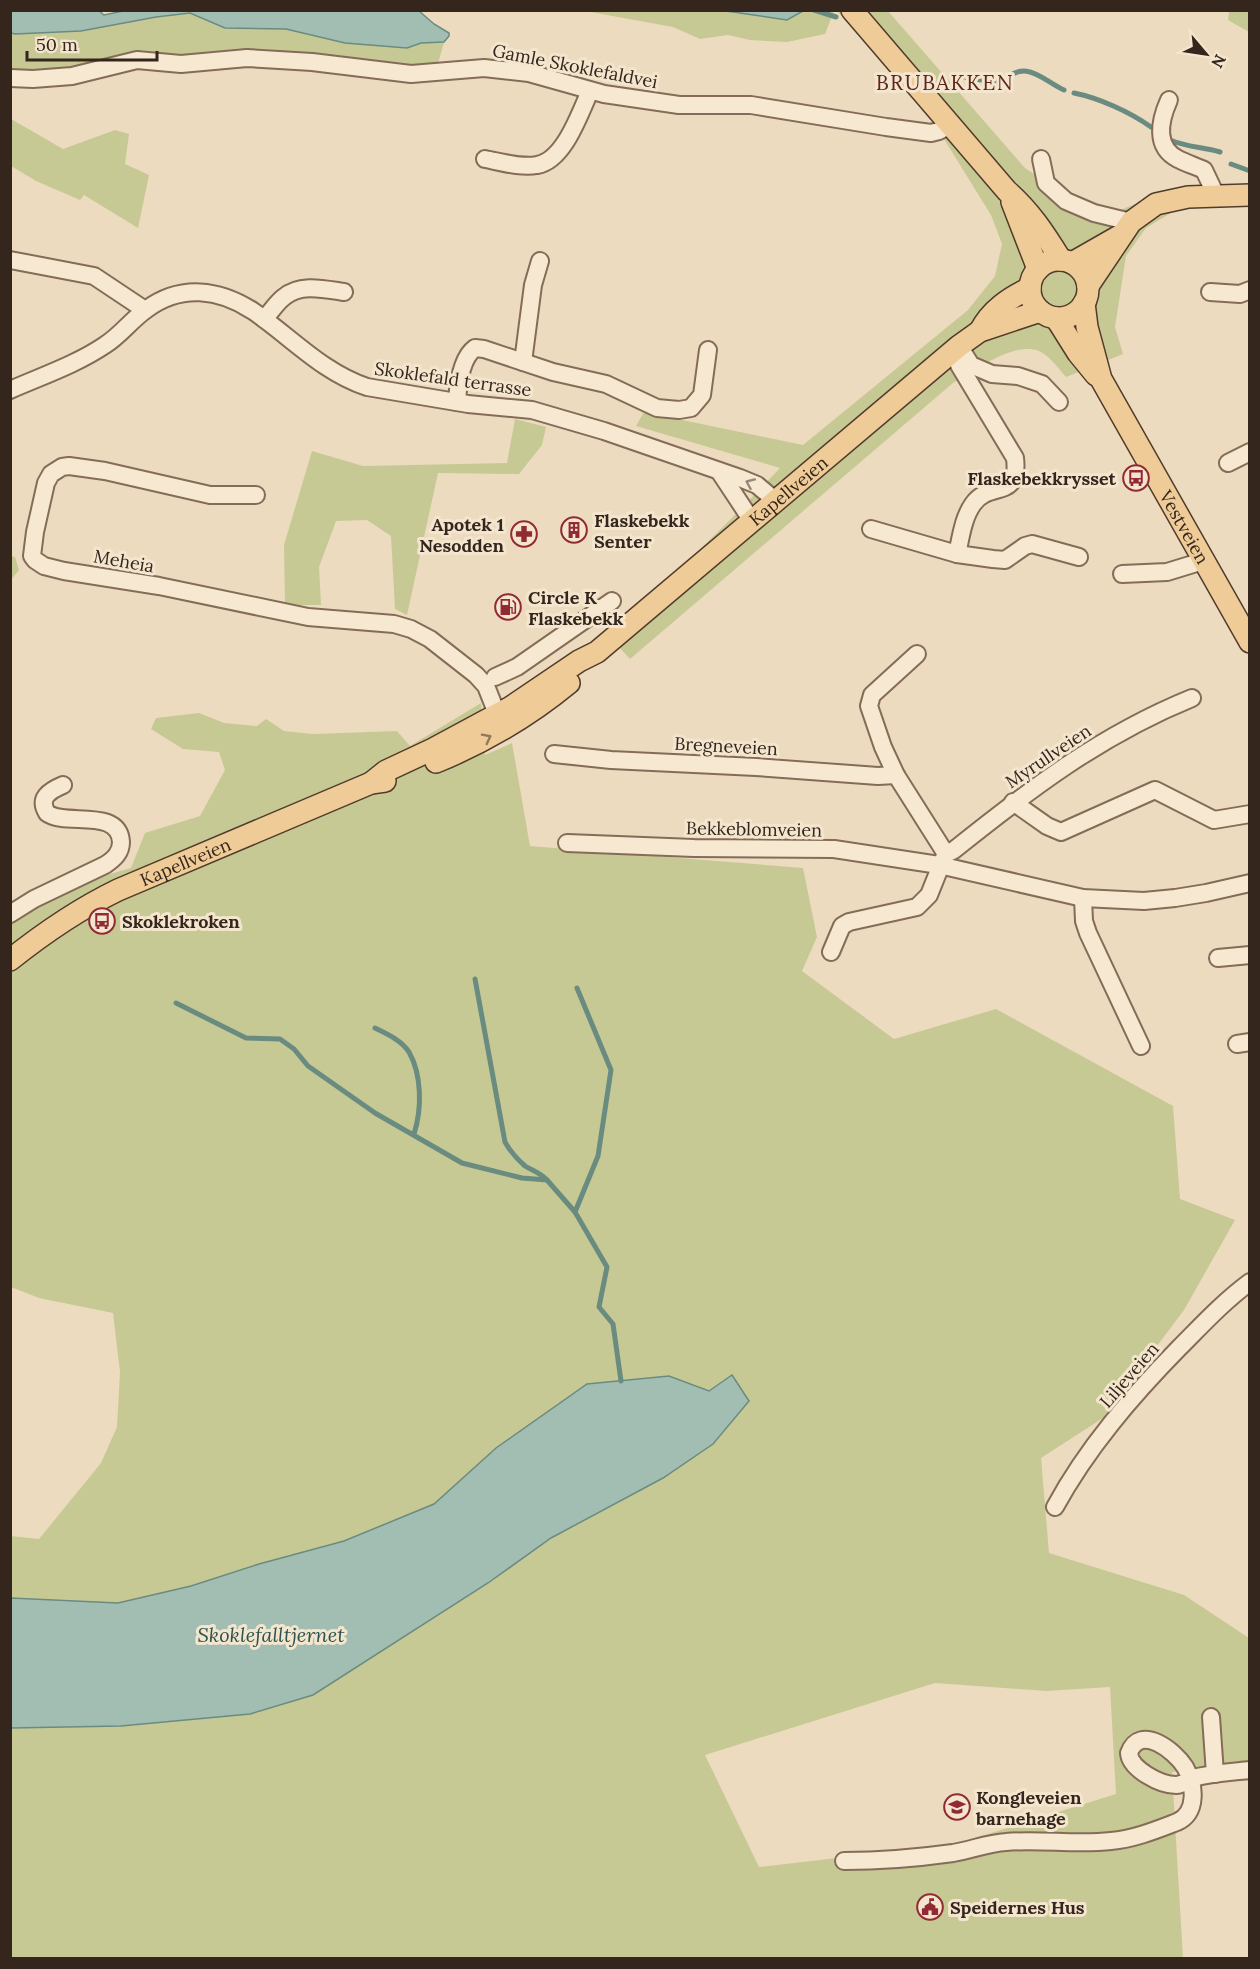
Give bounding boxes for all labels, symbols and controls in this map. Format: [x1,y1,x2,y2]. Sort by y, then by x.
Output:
scale bar [27,24,158,62]
north arrow [1176,24,1236,84]
text: 50 m [36,33,78,56]
street label: Gamle Skoklefaldvei [490,39,660,93]
text: N [1207,51,1231,72]
district label: BRUBAKKEN [876,69,1014,96]
street label: Skoklefald terrasse [373,357,533,401]
street label: Kapellveien [744,451,832,530]
bus stop icon: Flaskebekkrysset [1121,463,1151,493]
place label: Flaskebekkrysset [967,467,1117,490]
one-way arrow [745,478,756,490]
street label: Vestveien [1154,485,1215,568]
place label: Flaskebekk Senter [594,509,690,553]
place label: Apotek 1 Nesodden [419,513,505,557]
building icon: Flaskebekk Senter [559,515,589,545]
pharmacy icon: Apotek 1 Nesodden [509,519,539,549]
street label: Meheia [92,544,156,578]
place label: Circle K Flaskebekk [528,586,624,630]
fuel station icon: Circle K Flaskebekk [493,592,523,622]
street label: Myrullveien [1001,719,1095,793]
street label: Bregneveien [674,732,778,760]
one-way arrow [481,734,492,746]
street label: Bekkeblomveien [686,816,822,842]
street label: Kapellveien [136,832,234,891]
bus stop icon: Skoklekroken [87,906,117,936]
place label: Skoklekroken [122,910,240,933]
street label: Liljeveien [1094,1338,1164,1412]
water label: Skoklefalltjernet [198,1622,345,1647]
place label: Kongleveien barnehage [975,1786,1082,1830]
school or university icon: Kongleveien barnehage [942,1792,972,1822]
public building icon: Speidernes Hus [915,1892,945,1922]
place label: Speidernes Hus [950,1896,1085,1919]

